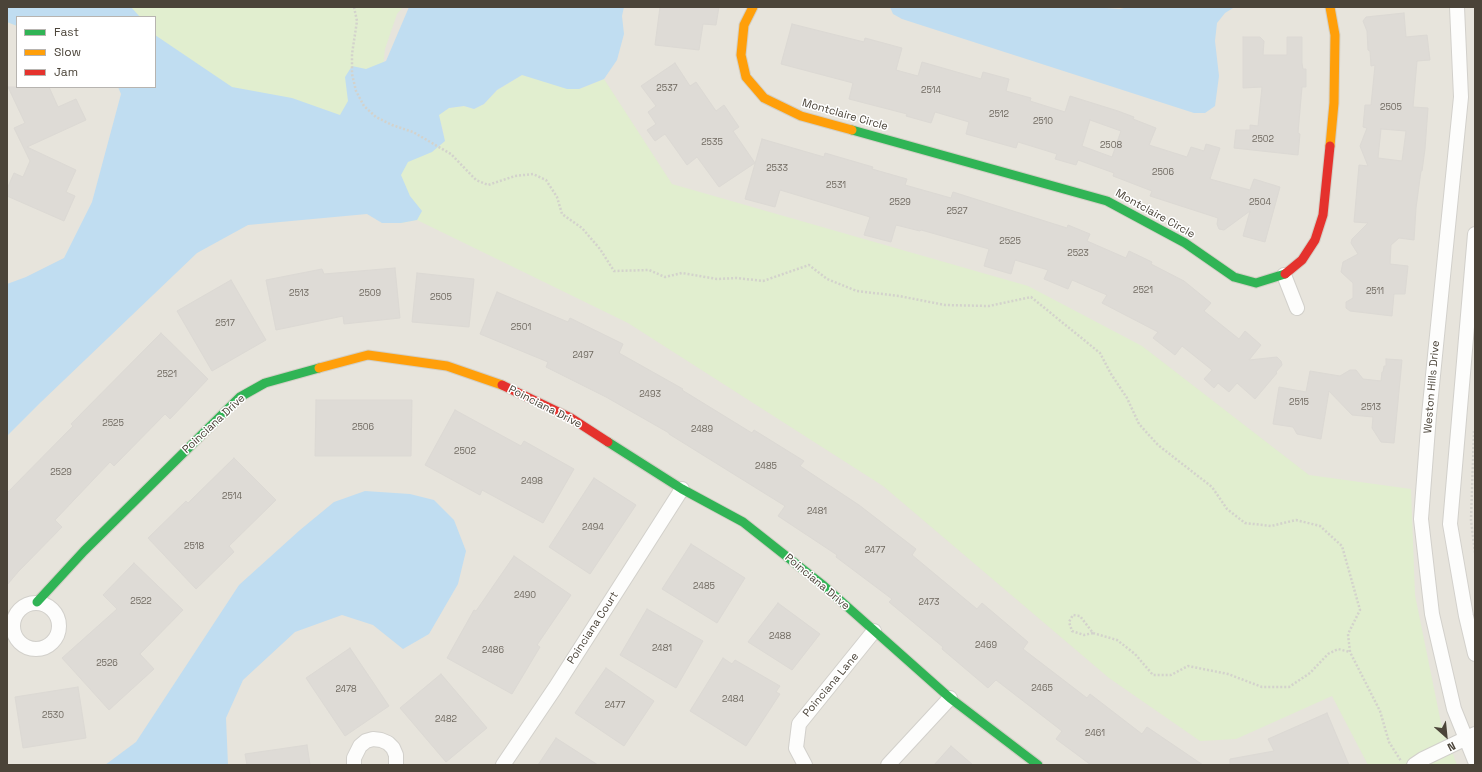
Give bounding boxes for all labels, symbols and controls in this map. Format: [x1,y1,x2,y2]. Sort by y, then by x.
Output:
legend [16,16,156,88]
text: Fast [54,24,79,40]
text: Slow [54,44,81,60]
text: Jam [54,64,78,80]
house number: 2537 [656,84,678,94]
house number: 2514 [921,86,941,96]
street label: Montclaire Circle [800,96,890,134]
house number: 2505 [1380,103,1402,113]
house number: 2512 [989,110,1009,120]
house number: 2510 [1033,117,1053,127]
house number: 2502 [1252,135,1274,145]
house number: 2535 [701,138,723,148]
house number: 2508 [1100,141,1122,151]
house number: 2533 [766,164,788,174]
house number: 2506 [1152,168,1174,178]
house number: 2531 [826,181,846,191]
street label: Montclaire Circle [1113,187,1197,241]
house number: 2529 [889,198,911,208]
house number: 2504 [1249,198,1271,208]
house number: 2527 [946,207,968,217]
house number: 2525 [999,237,1021,247]
house number: 2523 [1067,249,1089,259]
house number: 2521 [1133,286,1153,296]
house number: 2511 [1366,287,1384,297]
house number: 2513 [289,289,309,299]
house number: 2509 [359,289,381,299]
house number: 2505 [430,293,452,303]
house number: 2517 [215,319,235,329]
house number: 2501 [511,323,531,333]
street label: Weston Hills Drive [1421,340,1443,434]
house number: 2497 [572,351,594,361]
house number: 2521 [157,370,177,380]
street label: Poinciana Drive [506,383,584,431]
house number: 2493 [639,390,661,400]
street label: Poinciana Drive [180,392,248,456]
house number: 2515 [1289,398,1309,408]
house number: 2513 [1361,403,1381,413]
house number: 2525 [102,419,124,429]
house number: 2506 [352,423,374,433]
house number: 2489 [691,425,713,435]
house number: 2502 [454,447,476,457]
house number: 2485 [755,462,777,472]
house number: 2529 [50,468,72,478]
house number: 2498 [521,477,543,487]
house number: 2514 [222,492,242,502]
house number: 2481 [807,507,827,517]
house number: 2494 [582,523,604,533]
house number: 2518 [184,542,204,552]
house number: 2477 [865,546,885,556]
street label: Poinciana Drive [782,551,852,613]
house number: 2485 [693,582,715,592]
street label: Poinciana Court [565,589,621,667]
house number: 2490 [514,591,536,601]
house number: 2522 [130,597,152,607]
house number: 2473 [918,598,940,608]
house number: 2488 [769,632,791,642]
house number: 2469 [975,641,997,651]
house number: 2481 [652,644,672,654]
house number: 2486 [482,646,504,656]
street label: Poinciana Lane [800,650,862,720]
house number: 2526 [96,659,118,669]
house number: 2465 [1031,684,1053,694]
house number: 2478 [335,685,357,695]
house number: 2484 [722,695,744,705]
house number: 2477 [605,701,625,711]
house number: 2530 [42,711,64,721]
house number: 2482 [435,715,457,725]
north arrow [1426,716,1466,756]
house number: 2461 [1085,729,1105,739]
text: N [1445,739,1458,755]

